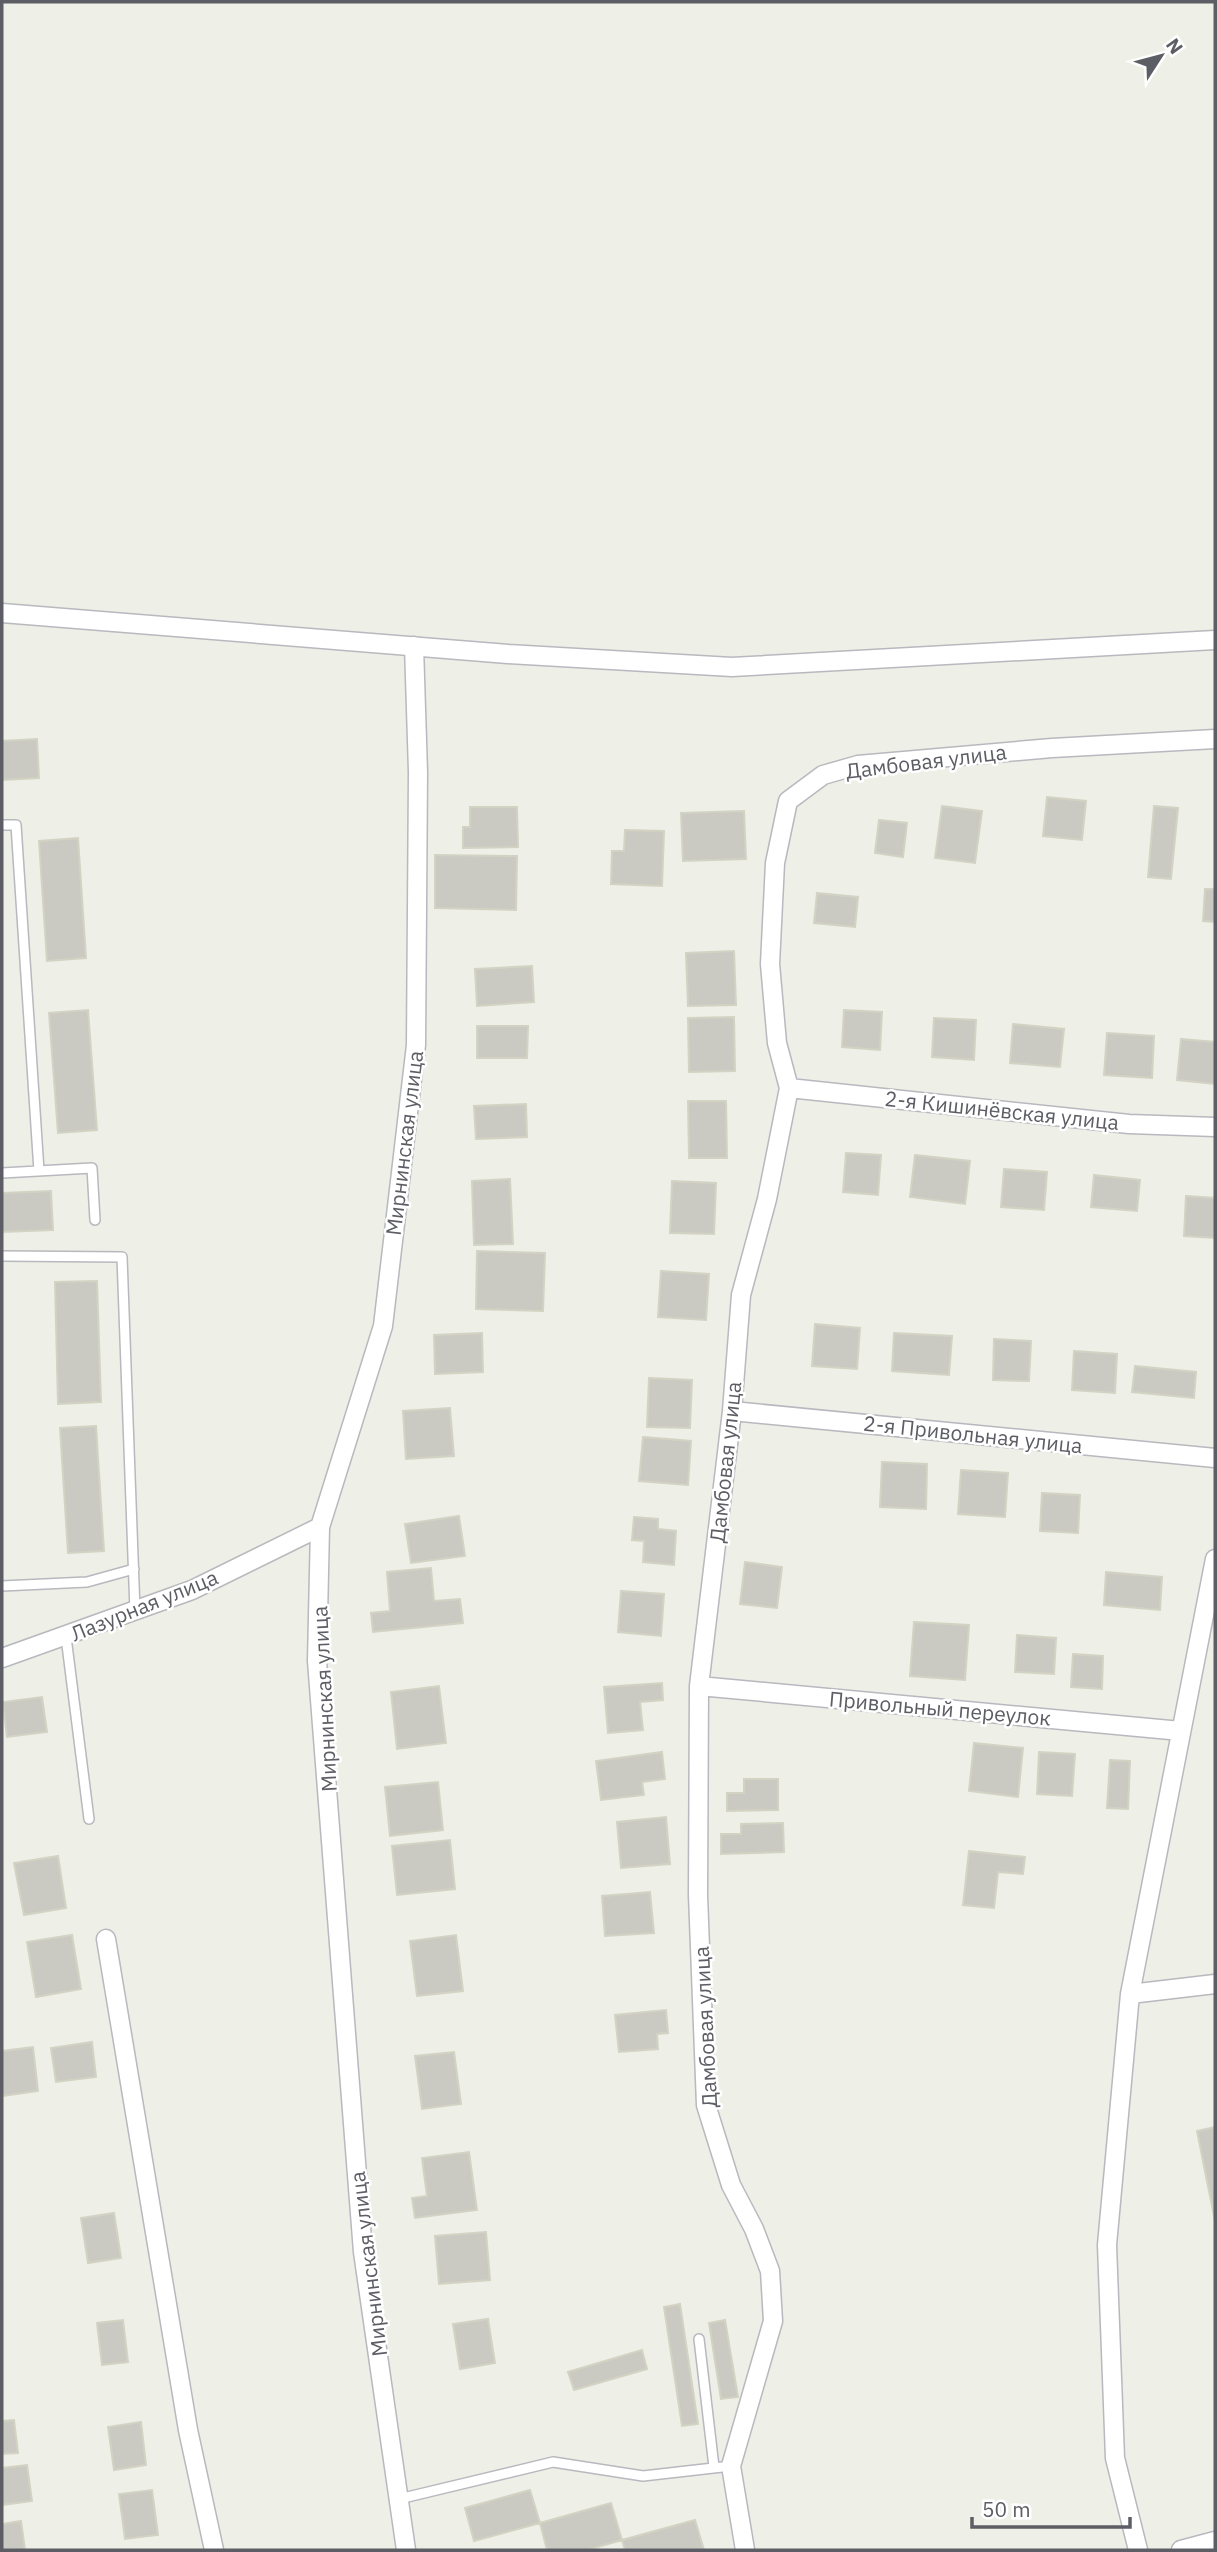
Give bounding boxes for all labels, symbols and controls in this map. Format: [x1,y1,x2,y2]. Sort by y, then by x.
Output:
north arrow [1126,21,1196,91]
text: N [1161,33,1189,59]
street label: Дамбовая улица [844,737,1008,785]
street label: Мирнинская улица [379,1049,429,1237]
street label: 2-я Кишинёвская улица [883,1084,1121,1136]
street label: Дамбовая улица [703,1380,747,1544]
street label: 2-я Привольная улица [862,1409,1084,1459]
street label: Лазурная улица [66,1563,222,1647]
street label: Мирнинская улица [305,1605,343,1793]
street label: Привольный переулок [828,1684,1052,1732]
street label: Дамбовая улица [687,1945,723,2109]
street label: Мирнинская улица [343,2170,393,2358]
scale bar [972,2486,1130,2530]
text: 50 m [982,2495,1031,2523]

